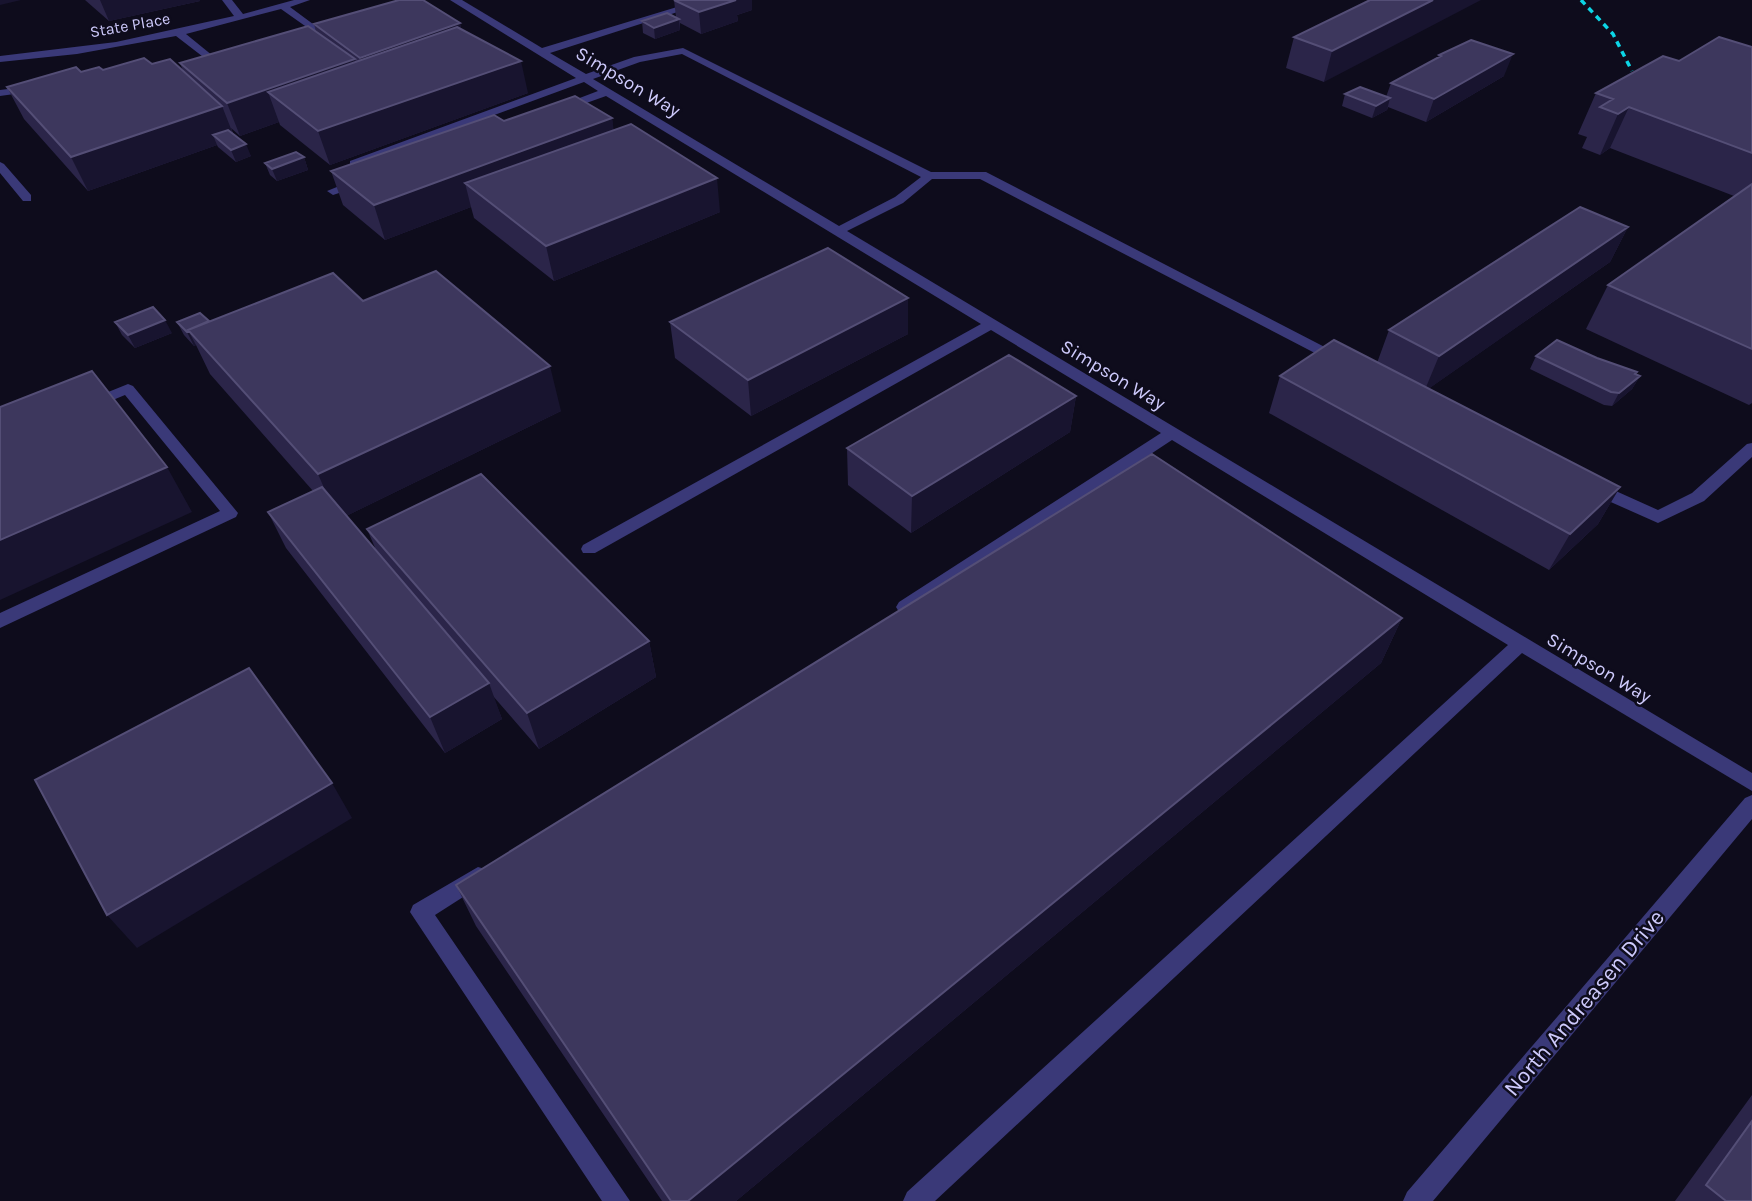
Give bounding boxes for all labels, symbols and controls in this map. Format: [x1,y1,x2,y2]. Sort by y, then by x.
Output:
street label: State Place [88,9,172,41]
street label: Simpson Way [572,42,684,122]
street label: Simpson Way [1057,335,1169,415]
street label: Simpson Way [1543,628,1655,708]
street label: North Andreasen Drive [1498,904,1670,1102]

